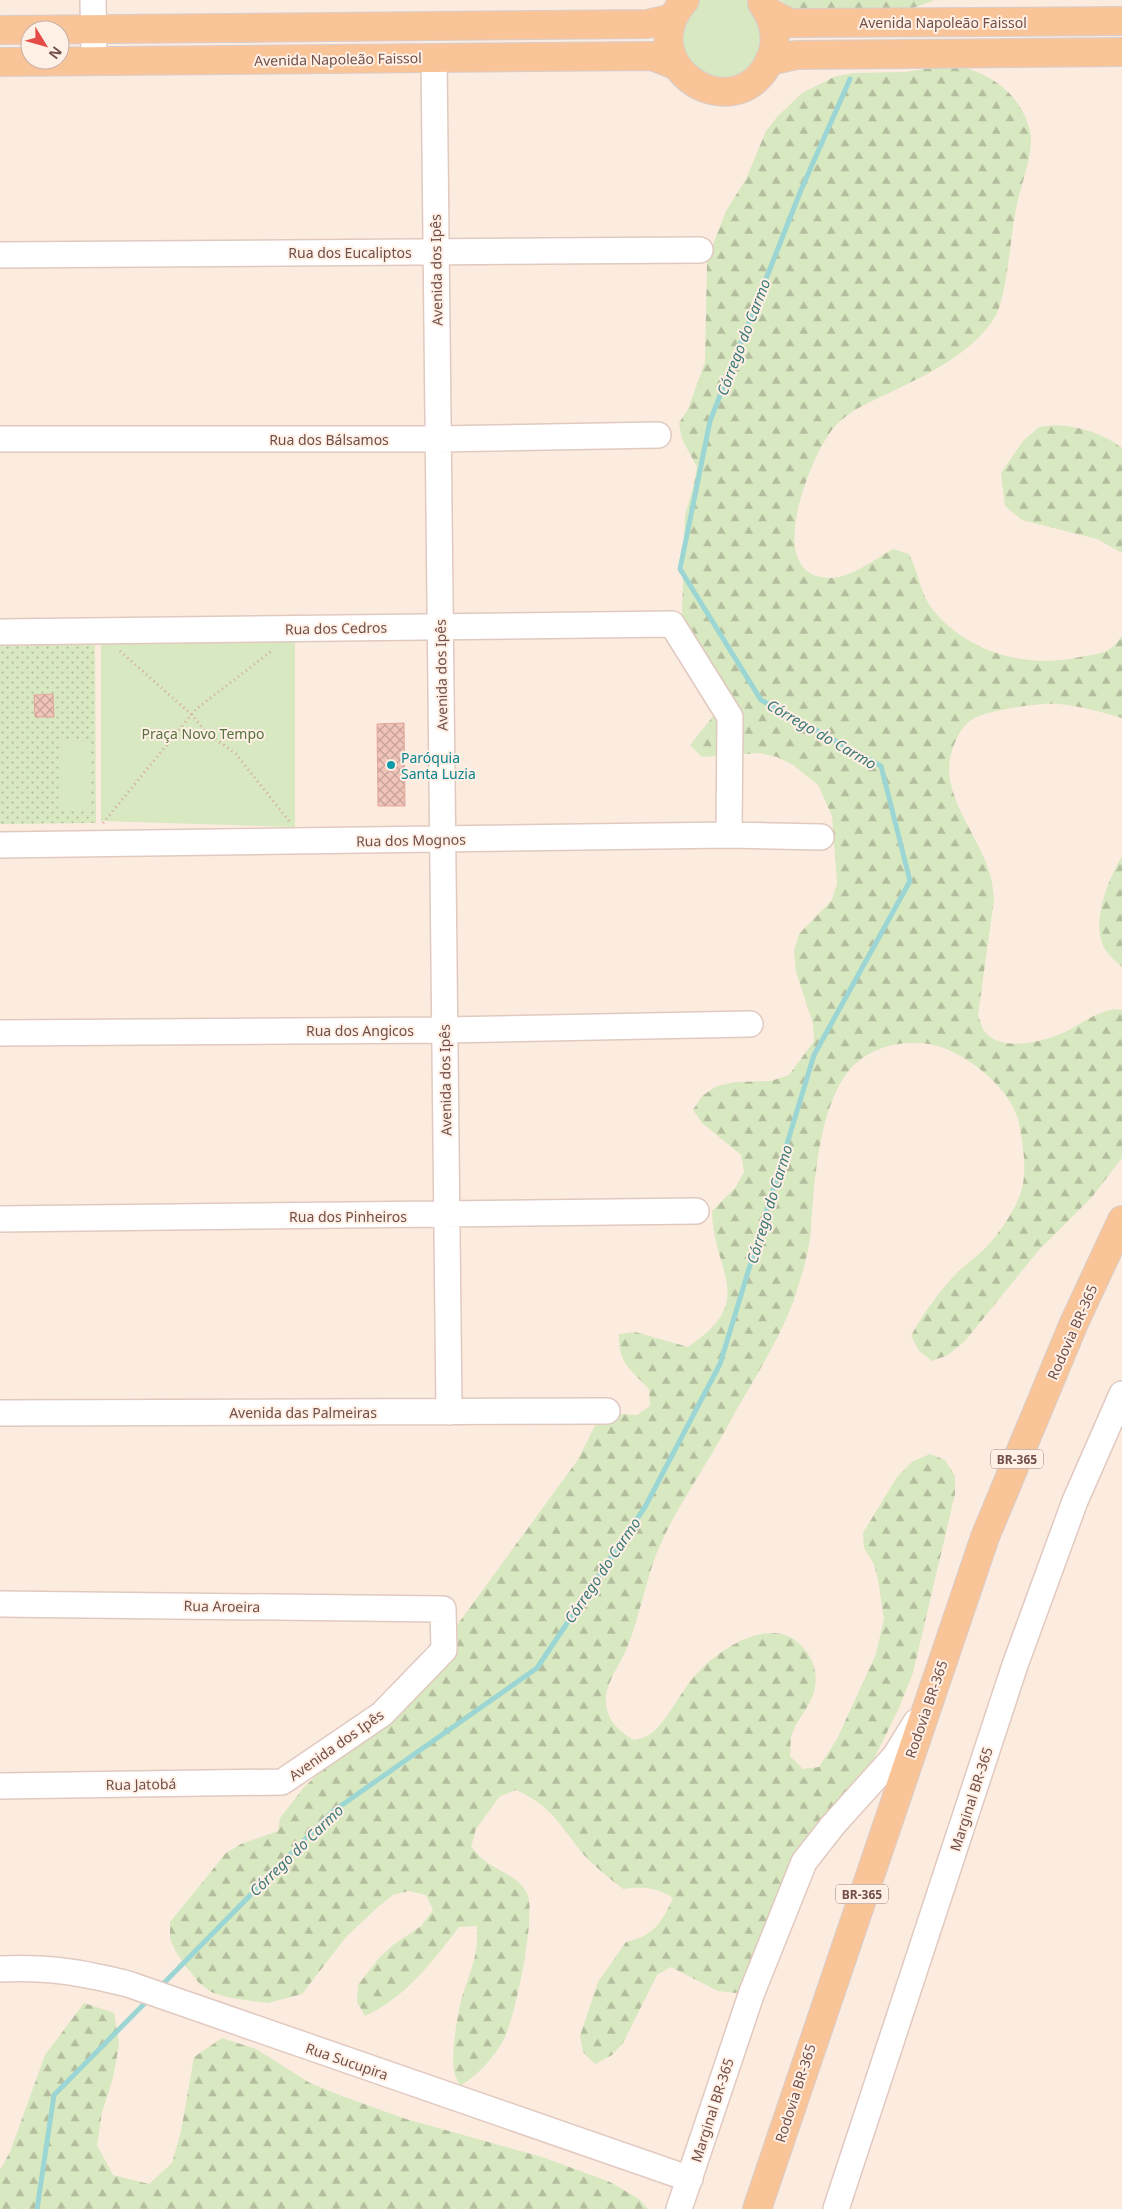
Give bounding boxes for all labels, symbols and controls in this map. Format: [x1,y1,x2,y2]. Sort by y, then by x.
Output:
street label: Avenida Napoleão Faissol [859,13,1027,32]
north arrow [20,20,70,70]
text: N [45,43,67,63]
street label: Avenida Napoleão Faissol [254,48,422,70]
street label: Avenida dos Ipês [426,214,446,326]
street label: Rua dos Eucaliptos [288,243,412,262]
water label: Córrego do Carmo [712,276,774,398]
street label: Rua dos Bálsamos [269,430,389,449]
street label: Rua dos Cedros [285,618,388,638]
street label: Avenida dos Ipês [431,619,451,731]
water label: Córrego do Carmo [764,695,880,773]
park label: Praça Novo Tempo [142,724,264,743]
place label: Paróquia Santa Luzia [401,748,476,783]
marker: Paróquia Santa Luzia [385,759,397,771]
street label: Rua dos Mognos [356,830,466,850]
street label: Rua dos Angicos [306,1021,414,1040]
street label: Avenida dos Ipês [435,1024,455,1136]
water label: Córrego do Carmo [741,1142,797,1266]
street label: Rua dos Pinheiros [289,1207,407,1226]
street label: Rodovia BR-365 [1042,1281,1102,1383]
street label: Avenida das Palmeiras [229,1403,377,1422]
road number: BR-365 [991,1450,1043,1468]
water label: Córrego do Carmo [559,1513,645,1627]
street label: Rua Aroeira [184,1596,260,1616]
street label: Rodovia BR-365 [900,1657,952,1761]
street label: Avenida dos Ipês [285,1705,387,1785]
street label: Marginal BR-365 [945,1744,997,1854]
street label: Rua Jatobá [106,1774,176,1794]
water label: Córrego do Carmo [245,1800,347,1900]
road number: BR-365 [836,1885,888,1904]
street label: Rua Sucupira [303,2038,391,2084]
street label: Rodovia BR-365 [770,2041,820,2145]
street label: Marginal BR-365 [686,2055,738,2165]

